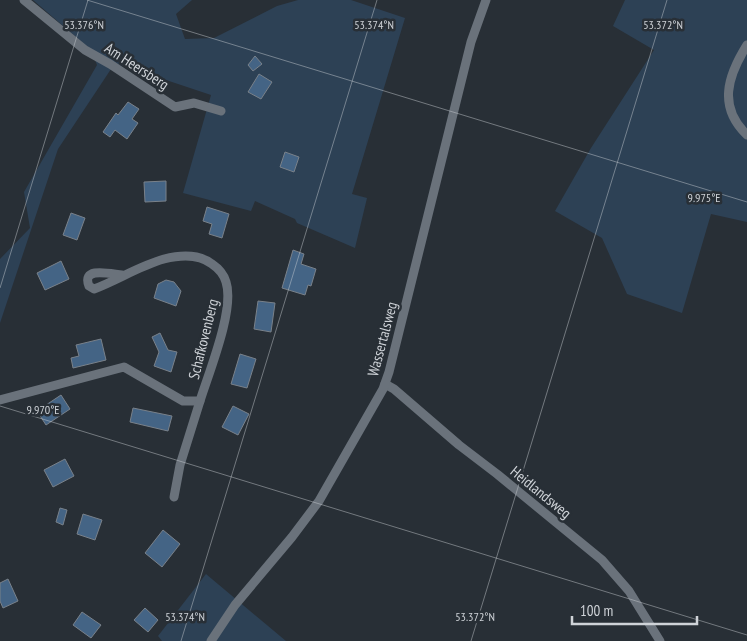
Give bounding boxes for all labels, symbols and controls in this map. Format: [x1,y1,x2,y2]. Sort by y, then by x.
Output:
text: 53.376°N [64,17,104,32]
text: 53.374°N [354,17,394,32]
text: 53.372°N [643,17,683,32]
street label: Am Heersberg [101,38,173,94]
text: 9.975°E [688,190,721,205]
street label: Schafkovenberg [184,297,222,381]
street label: Wassertalsweg [363,300,401,378]
text: 9.970°E [27,402,60,417]
street label: Heidlandsweg [507,462,575,522]
scale bar [572,594,697,626]
text: 100 m [580,601,613,620]
text: 53.374°N [165,609,205,624]
text: 53.372°N [455,609,495,624]

